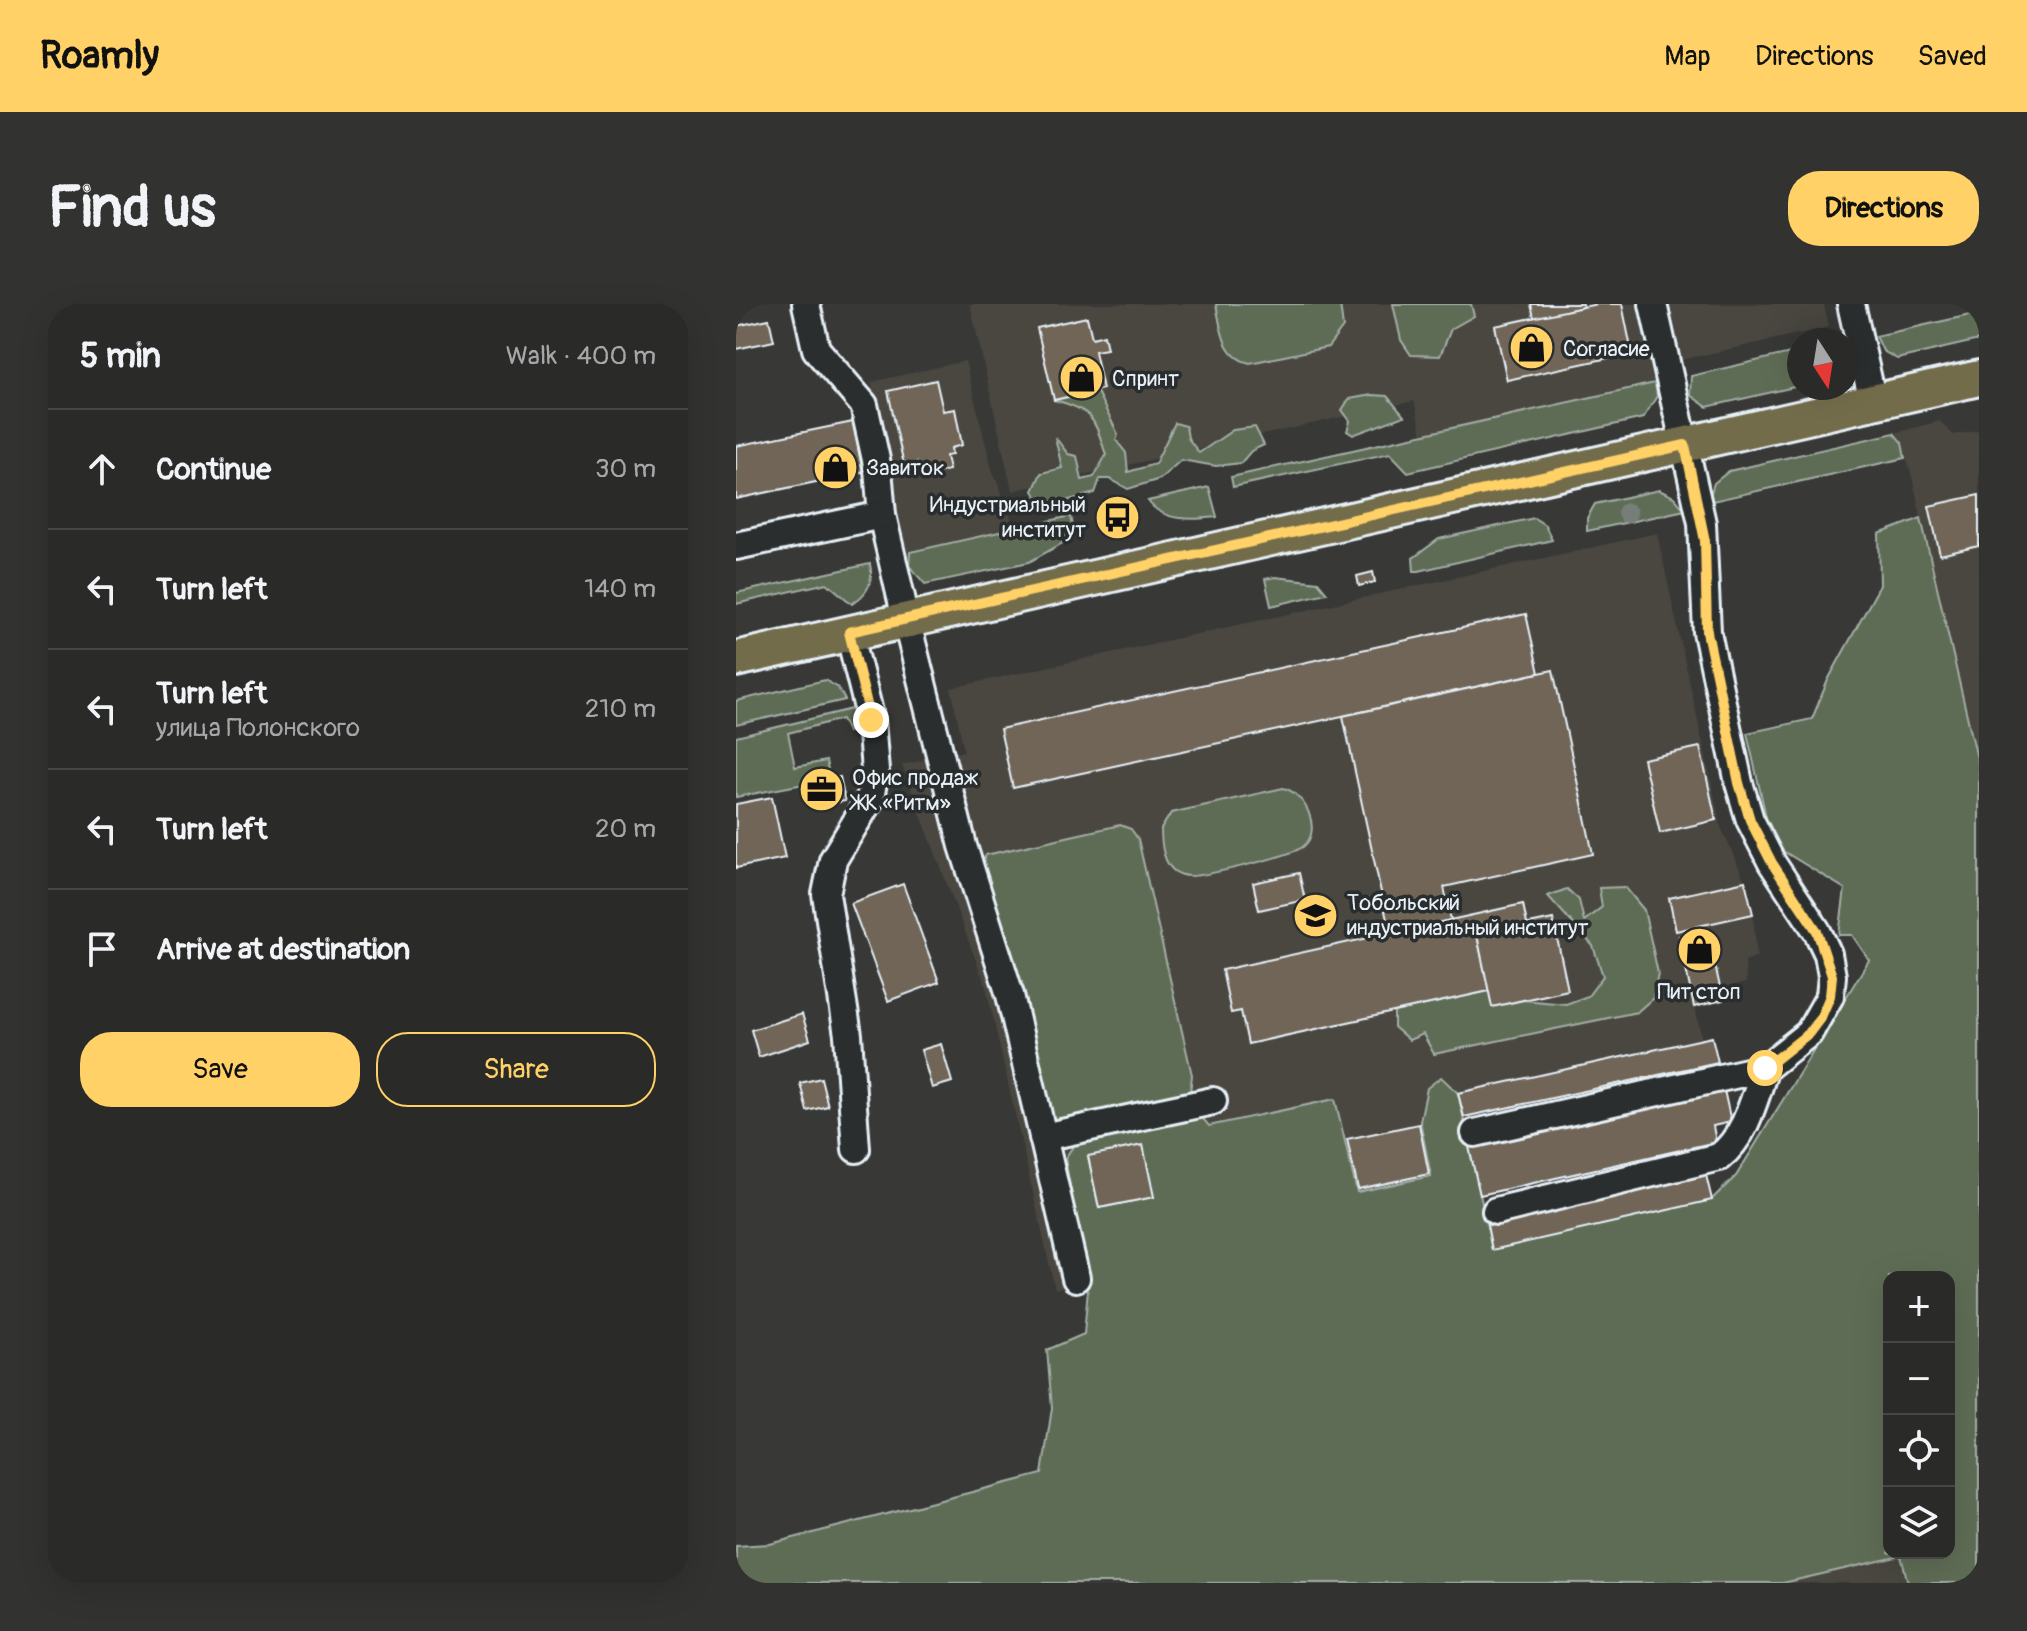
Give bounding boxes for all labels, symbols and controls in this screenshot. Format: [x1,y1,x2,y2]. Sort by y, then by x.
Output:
text: Roamly [40,32,159,80]
text: Map [1664,39,1711,74]
text: Directions [1755,39,1874,74]
text: Saved [1918,39,1987,74]
button: Directions [1788,171,1979,246]
text: Find us [48,174,216,243]
shop icon: Согласие [1508,324,1556,372]
north arrow [1787,328,1859,400]
text: 5 min [80,335,161,378]
place label: Согласие [1563,335,1650,363]
text: Walk · 400 m [506,340,656,372]
shop icon: Спринт [1057,354,1105,402]
place label: Спринт [1112,365,1179,393]
shop icon: Завиток [811,443,859,491]
icon: ahead [80,447,124,491]
text: Continue [156,451,271,488]
text: 30 m [595,453,656,485]
place label: Завиток [866,454,944,482]
place label: Индустриальный институт [930,491,1086,544]
bus stop icon: Индустриальный институт [1093,493,1141,541]
icon: left [80,567,124,611]
text: Turn left [156,571,267,608]
text: 140 m [584,573,656,605]
text: Turn left [156,675,267,712]
icon: left [80,687,124,731]
text: 210 m [585,693,656,725]
route end [853,702,889,738]
text: улица Полонского [156,712,360,744]
place label: Офис продаж ЖК «Ритм» [849,764,978,817]
office icon: Офис продаж ЖК «Ритм» [797,766,845,814]
icon: left [80,807,124,851]
text: Turn left [156,811,267,848]
text: 20 m [595,813,656,845]
place label: Тобольский индустриальный институт [1347,889,1588,942]
school or university icon: Тобольский индустриальный институт [1292,891,1340,939]
shop icon: Пит стоп [1675,926,1723,974]
icon: arrive [80,927,124,971]
text: Arrive at destination [156,931,410,968]
place label: Пит стоп [1657,978,1741,1006]
button: Save [80,1032,360,1107]
button: Share [376,1032,656,1107]
route start [1747,1050,1783,1086]
map controls [1883,1271,1955,1559]
button: + [1883,1271,1955,1343]
button: − [1883,1343,1955,1415]
button: locate [1883,1415,1955,1487]
button: layers [1883,1487,1955,1559]

